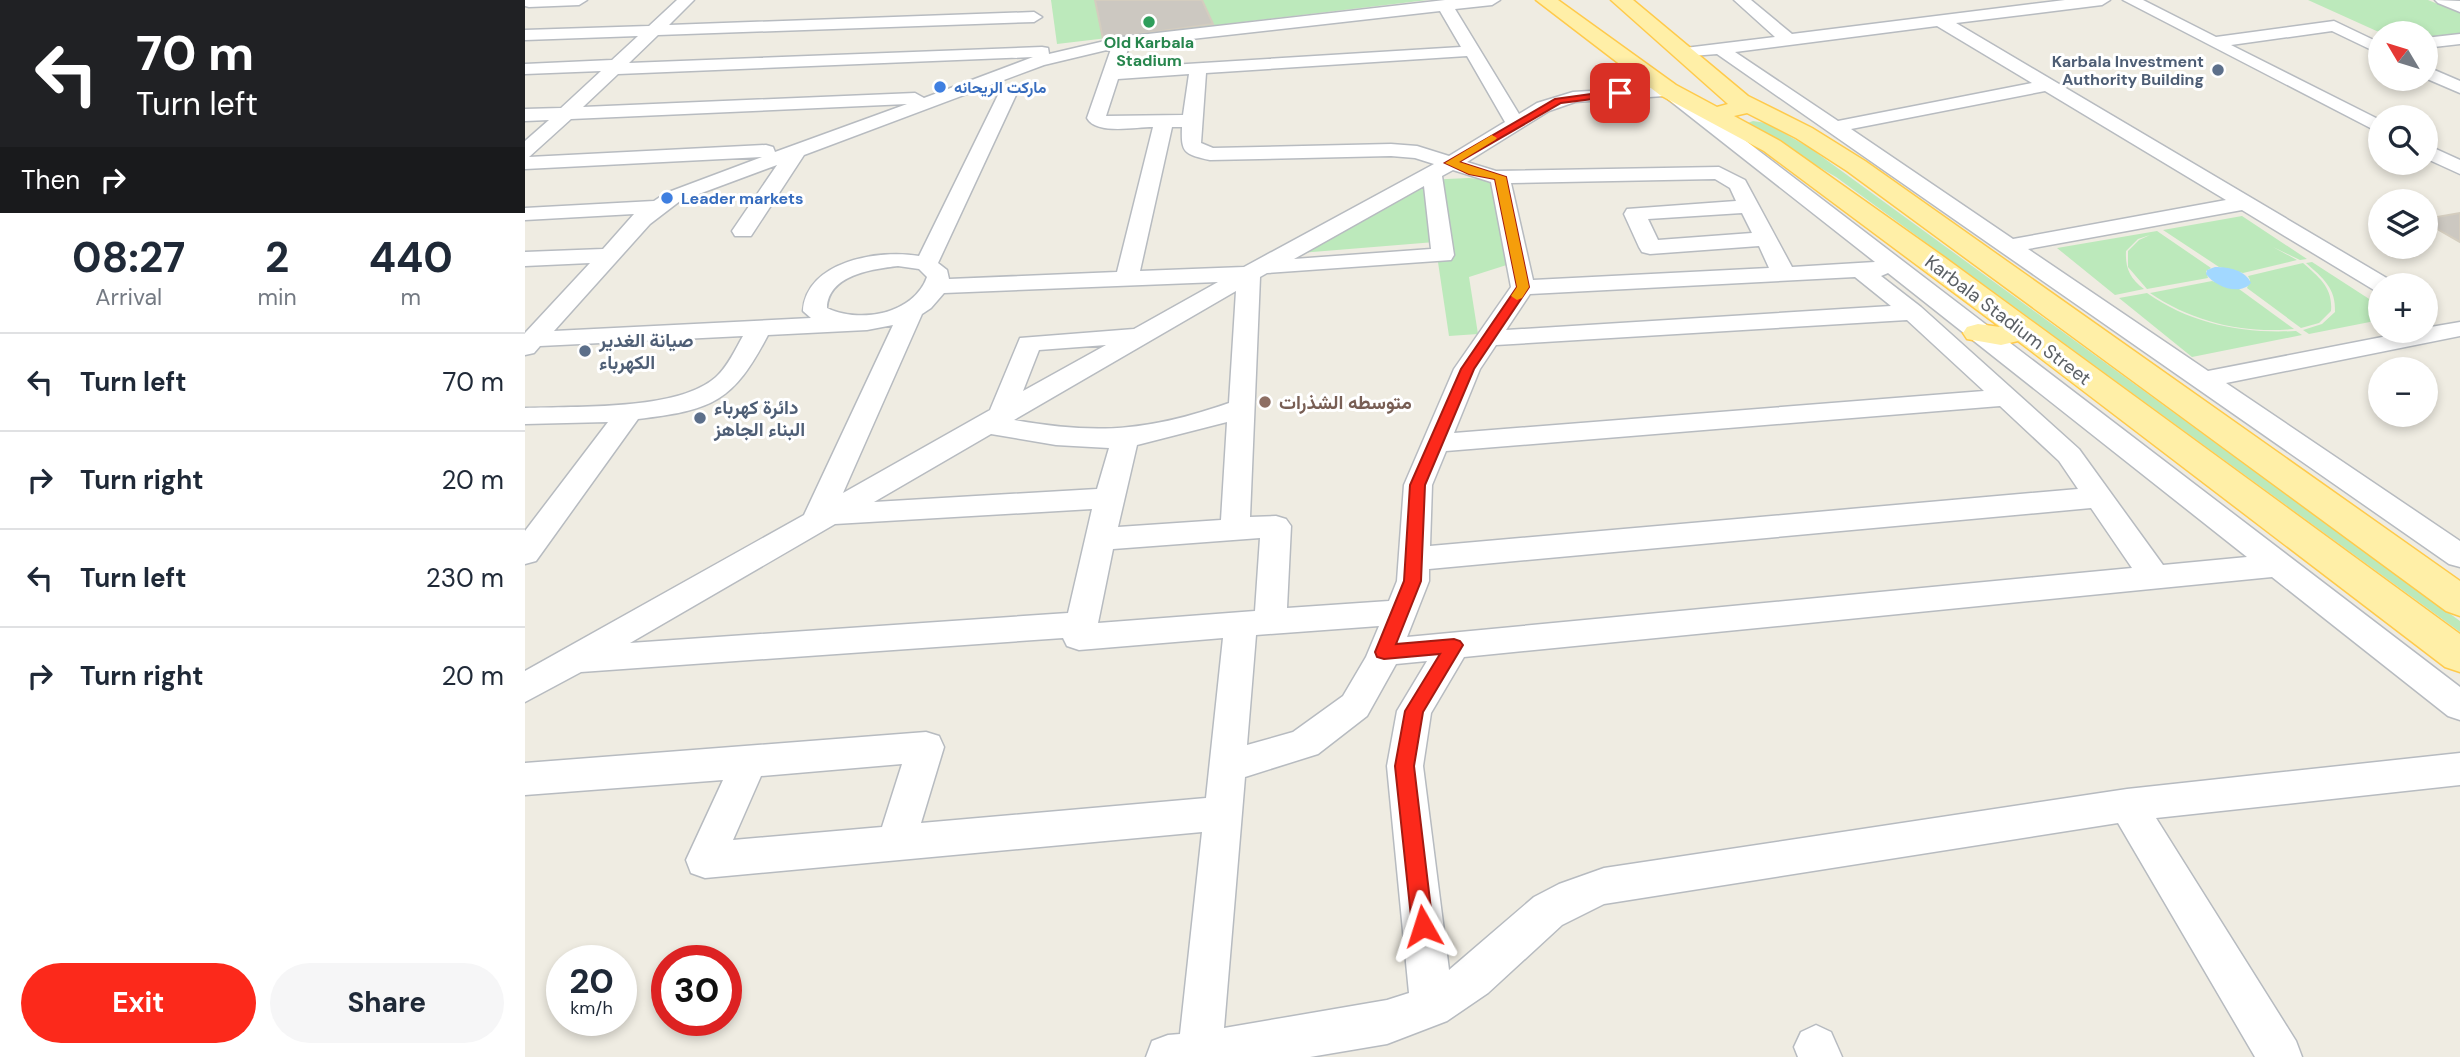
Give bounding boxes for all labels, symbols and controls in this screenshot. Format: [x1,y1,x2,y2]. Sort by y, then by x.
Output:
marker: Old Karbala Stadium [1141,14,1157,30]
text: 70 m [136,21,254,85]
north arrow [2368,21,2438,91]
map controls [2368,21,2438,427]
icon: left [21,28,112,119]
place label: Old Karbala Stadium [1104,32,1194,71]
place label: Karbala Investment Authority Building [2052,51,2204,90]
marker: Karbala Investment Authority Building [2210,62,2226,78]
pin [1590,63,1650,123]
icon: arrive [1601,74,1639,112]
place label: ماركت الريحانه [954,77,1047,98]
marker: ماركت الريحانه [932,79,948,95]
text: Turn left [136,83,258,125]
button: search [2368,105,2438,175]
icon: right [94,161,132,199]
text: Then [21,163,80,197]
place label: Leader markets [681,188,804,209]
button: layers [2368,189,2438,259]
marker: Leader markets [659,190,675,206]
text: 08:27 [72,230,185,285]
text: 2 [265,230,289,285]
text: 440 [369,230,453,285]
street label: Karbala Stadium Street [1920,249,2096,391]
button: + [2368,273,2438,343]
text: Arrival [95,282,162,312]
text: min [257,282,297,312]
text: m [401,282,421,312]
place label: صيانة الغدير الكهرباء [598,328,693,375]
marker: صيانة الغدير الكهرباء [577,343,593,359]
button: − [2368,357,2438,427]
icon: left [21,363,59,401]
text: Turn left [80,365,187,399]
text: 70 m [443,365,504,399]
place label: متوسطه الشذرات [1279,390,1412,415]
marker: متوسطه الشذرات [1257,394,1273,410]
place label: دائرة كهرباء البناء الجاهز [713,395,805,442]
marker: دائرة كهرباء البناء الجاهز [692,410,708,426]
icon: right [21,461,59,499]
text: Turn right [80,463,204,497]
text: 20 m [441,463,504,497]
icon: left [21,559,59,597]
text: Turn left [80,561,187,595]
text: 230 m [426,561,504,595]
icon: right [21,657,59,695]
text: Turn right [80,659,204,693]
text: 20 m [441,659,504,693]
position arrow [1386,889,1460,963]
speed limit sign: 30 [651,945,742,1036]
text: 20 [569,958,614,1004]
button: Exit [21,963,256,1043]
button: Share [270,963,504,1043]
text: km/h [570,996,613,1020]

